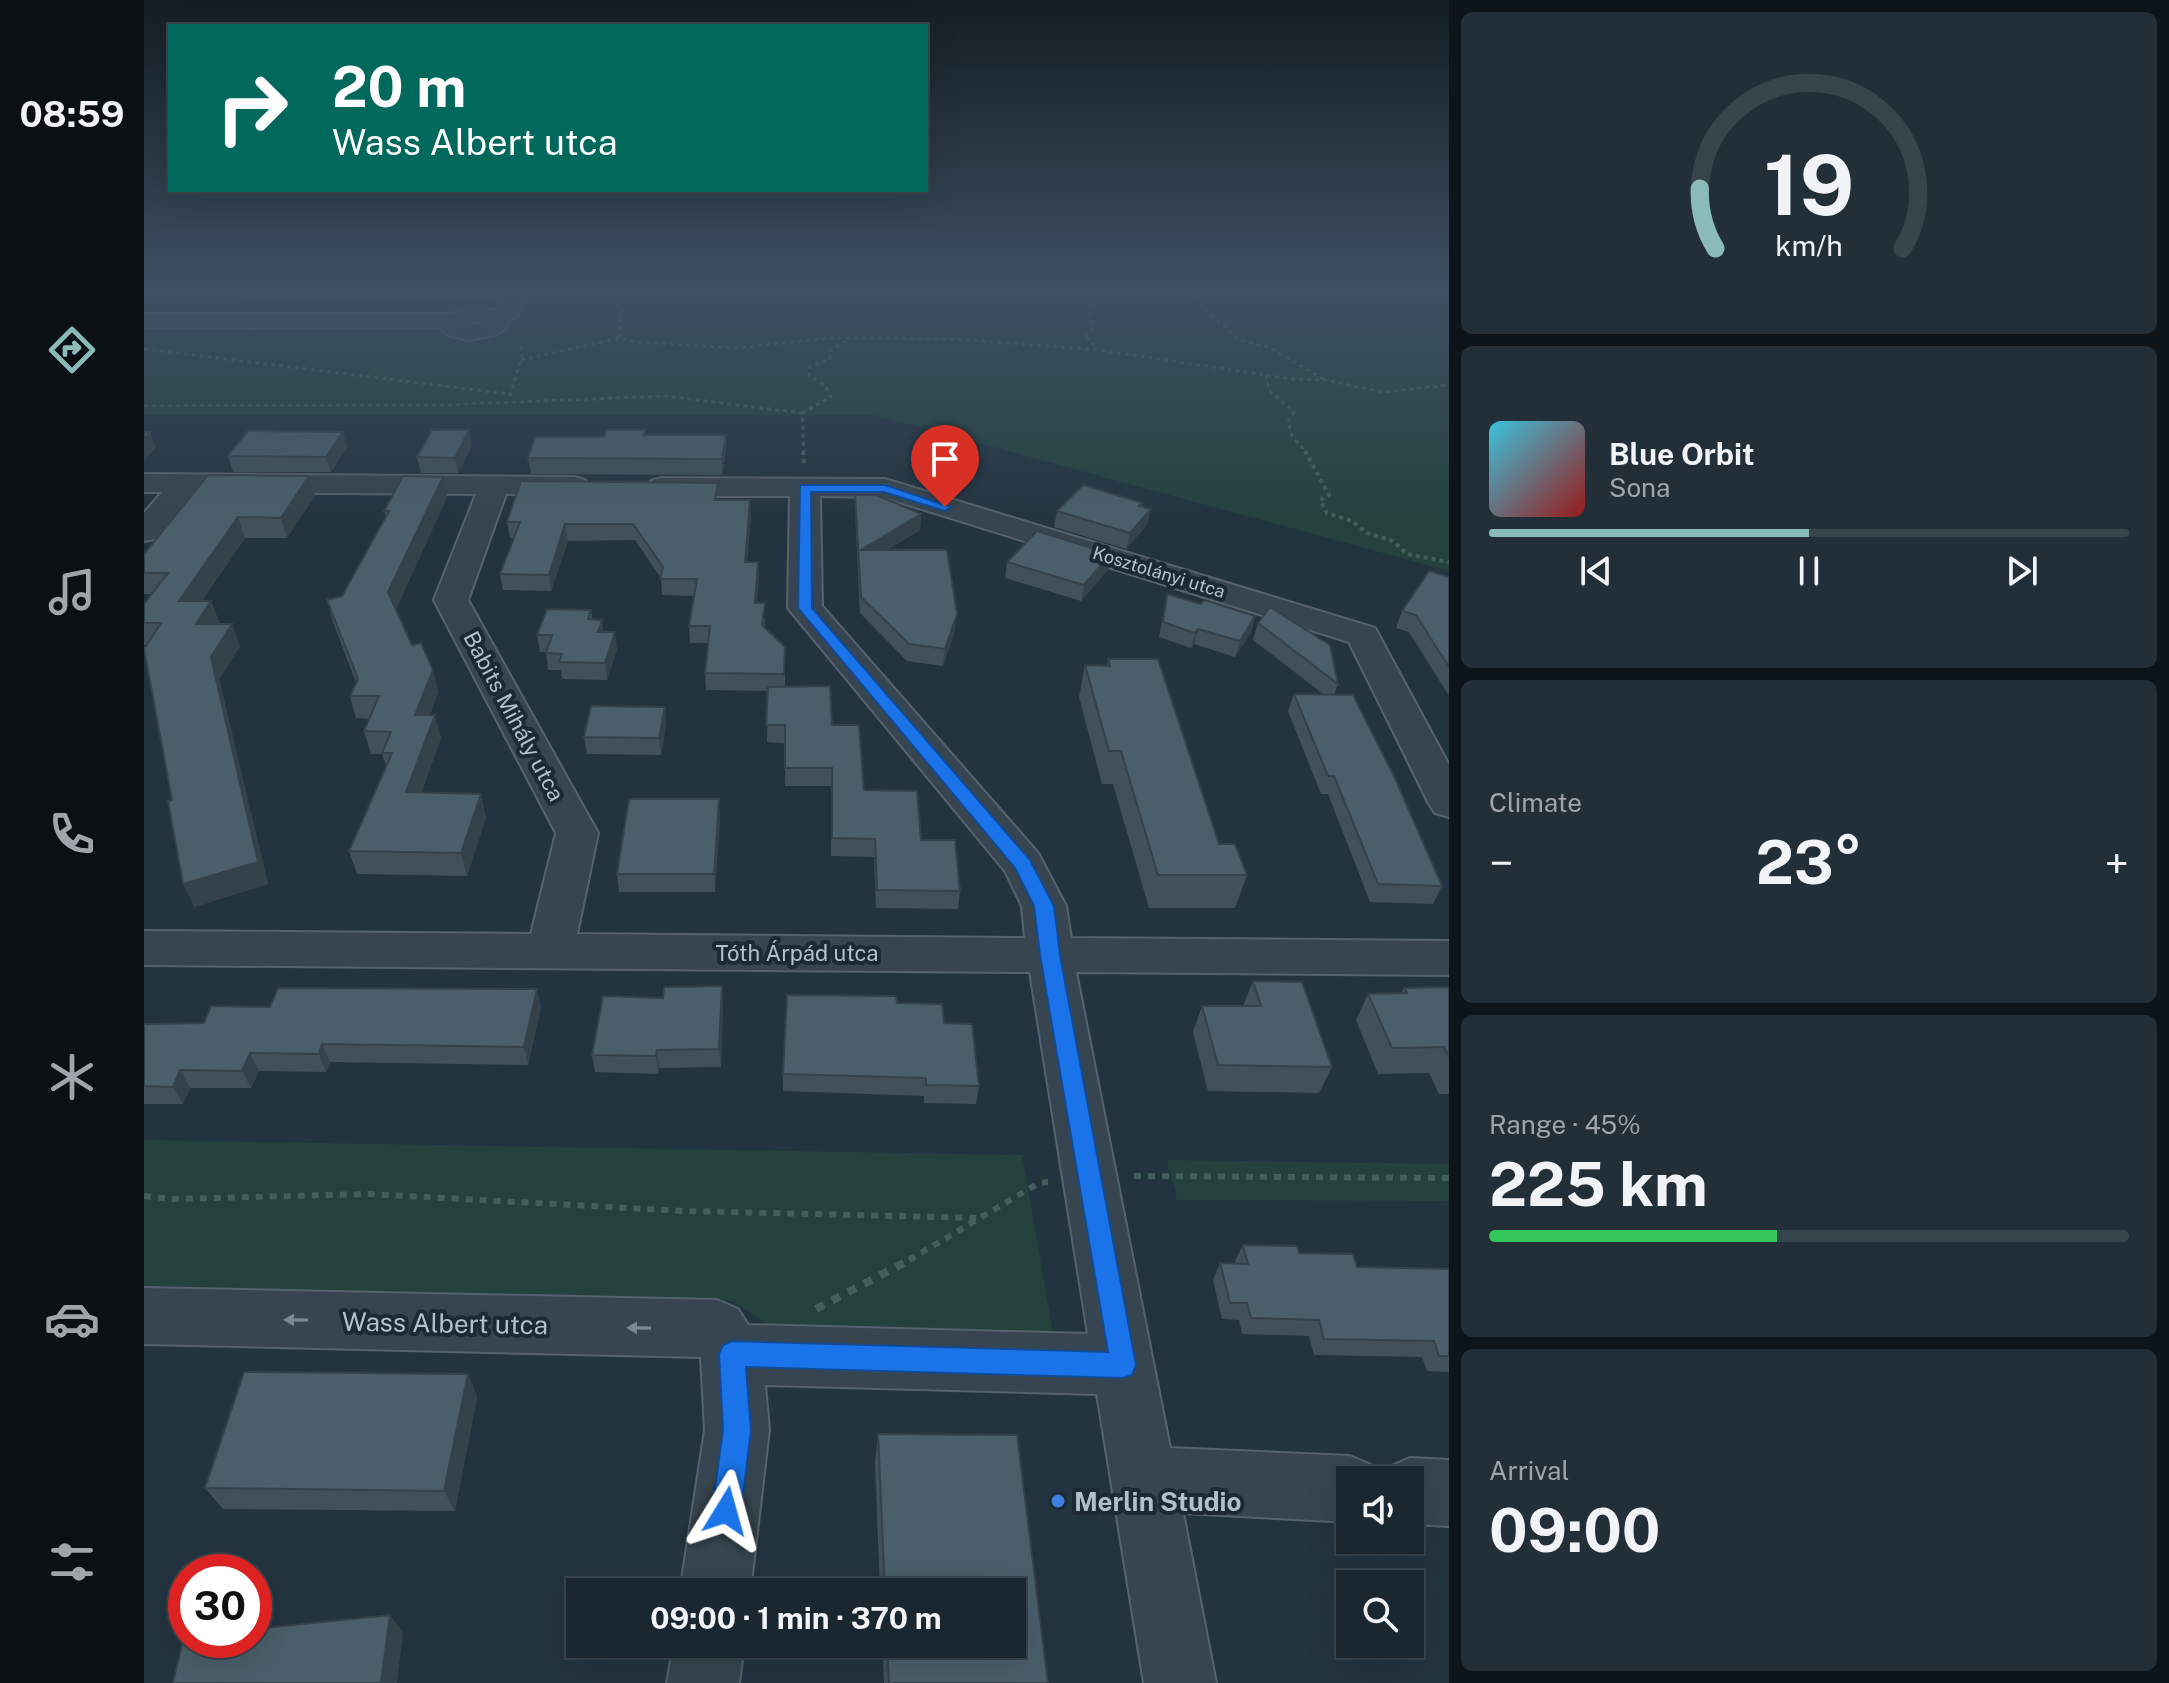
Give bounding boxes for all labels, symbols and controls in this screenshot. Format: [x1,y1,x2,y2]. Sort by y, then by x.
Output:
text: 20 m [332,54,466,120]
icon: right [200,56,304,160]
text: 08:59 [20,93,124,135]
text: Wass Albert utca [332,121,618,163]
text: 19 [1764,136,1854,234]
text: km/h [1775,229,1843,262]
icon: directions [44,322,100,378]
pin [911,425,979,507]
text: Blue Orbit [1609,436,1755,472]
icon: arrive [923,437,967,481]
text: Sona [1609,472,1670,503]
street label: Kosztolányi utca [1090,542,1228,602]
icon: previous [1574,549,1618,593]
icon: pause [1787,549,1831,593]
icon: next [2000,549,2044,593]
icon: music [44,564,100,620]
street label: Babits Mihály utca [458,627,570,805]
text: Climate [1489,787,1582,818]
icon: phone [44,806,100,862]
text: 23° [1756,827,1862,898]
text: − [1489,837,1513,889]
text: + [2105,837,2129,889]
street label: Tóth Árpád utca [716,940,878,966]
icon: climate [44,1049,100,1105]
text: Range · 45% [1489,1109,1641,1140]
text: 225 km [1489,1149,1708,1220]
icon: car [44,1291,100,1347]
street label: Wass Albert utca [342,1306,548,1340]
one-way arrow [283,1313,308,1326]
one-way arrow [626,1321,651,1334]
text: Arrival [1489,1455,1569,1486]
map controls [1336,1466,1424,1658]
button: sound [1336,1466,1424,1554]
position arrow [684,1469,768,1553]
place label: Merlin Studio [1074,1486,1242,1517]
marker: Merlin Studio [1049,1492,1067,1510]
text: 09:00 [1489,1495,1660,1566]
icon: filters [44,1534,100,1590]
speed limit sign: 30 [168,1554,272,1658]
button: search [1336,1570,1424,1658]
text: 09:00 · 1 min · 370 m [650,1600,942,1636]

